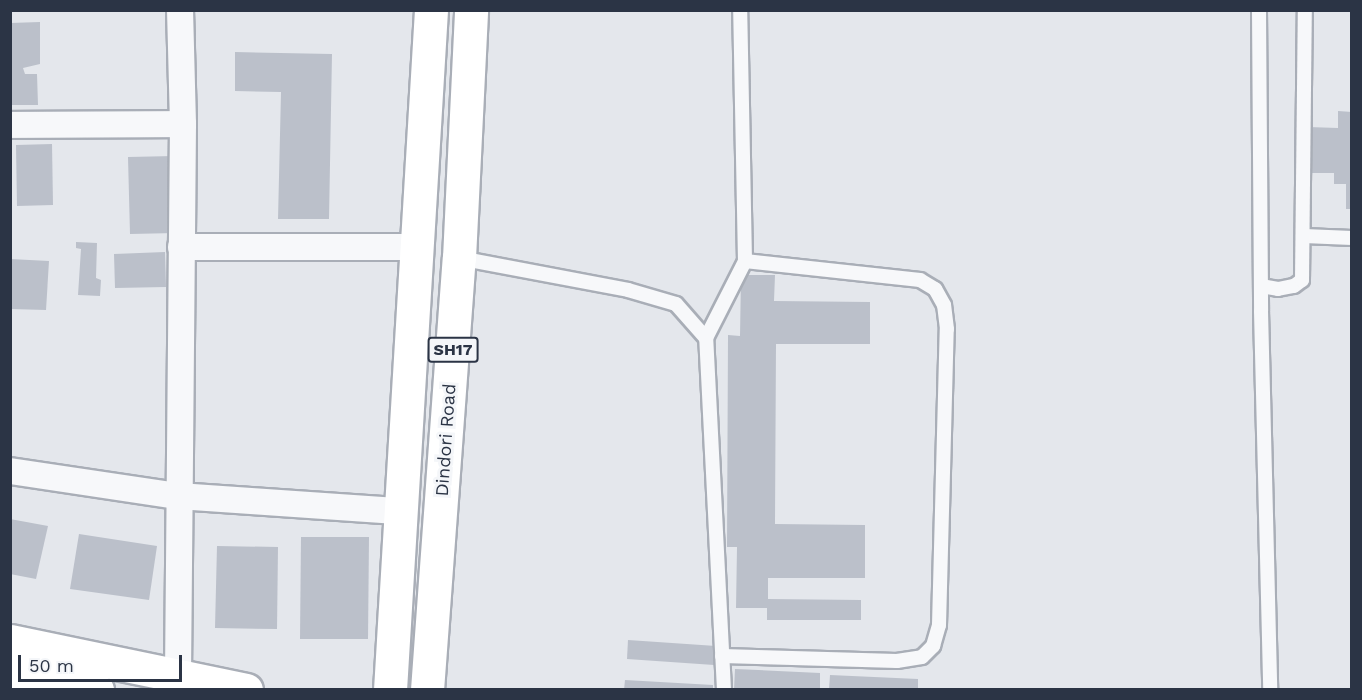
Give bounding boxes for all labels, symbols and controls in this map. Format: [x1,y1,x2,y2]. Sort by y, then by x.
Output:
road number: SH17 [428,337,478,363]
street label: Dindori Road [431,383,461,497]
scale bar [21,643,184,681]
text: 50 m [29,655,74,676]

